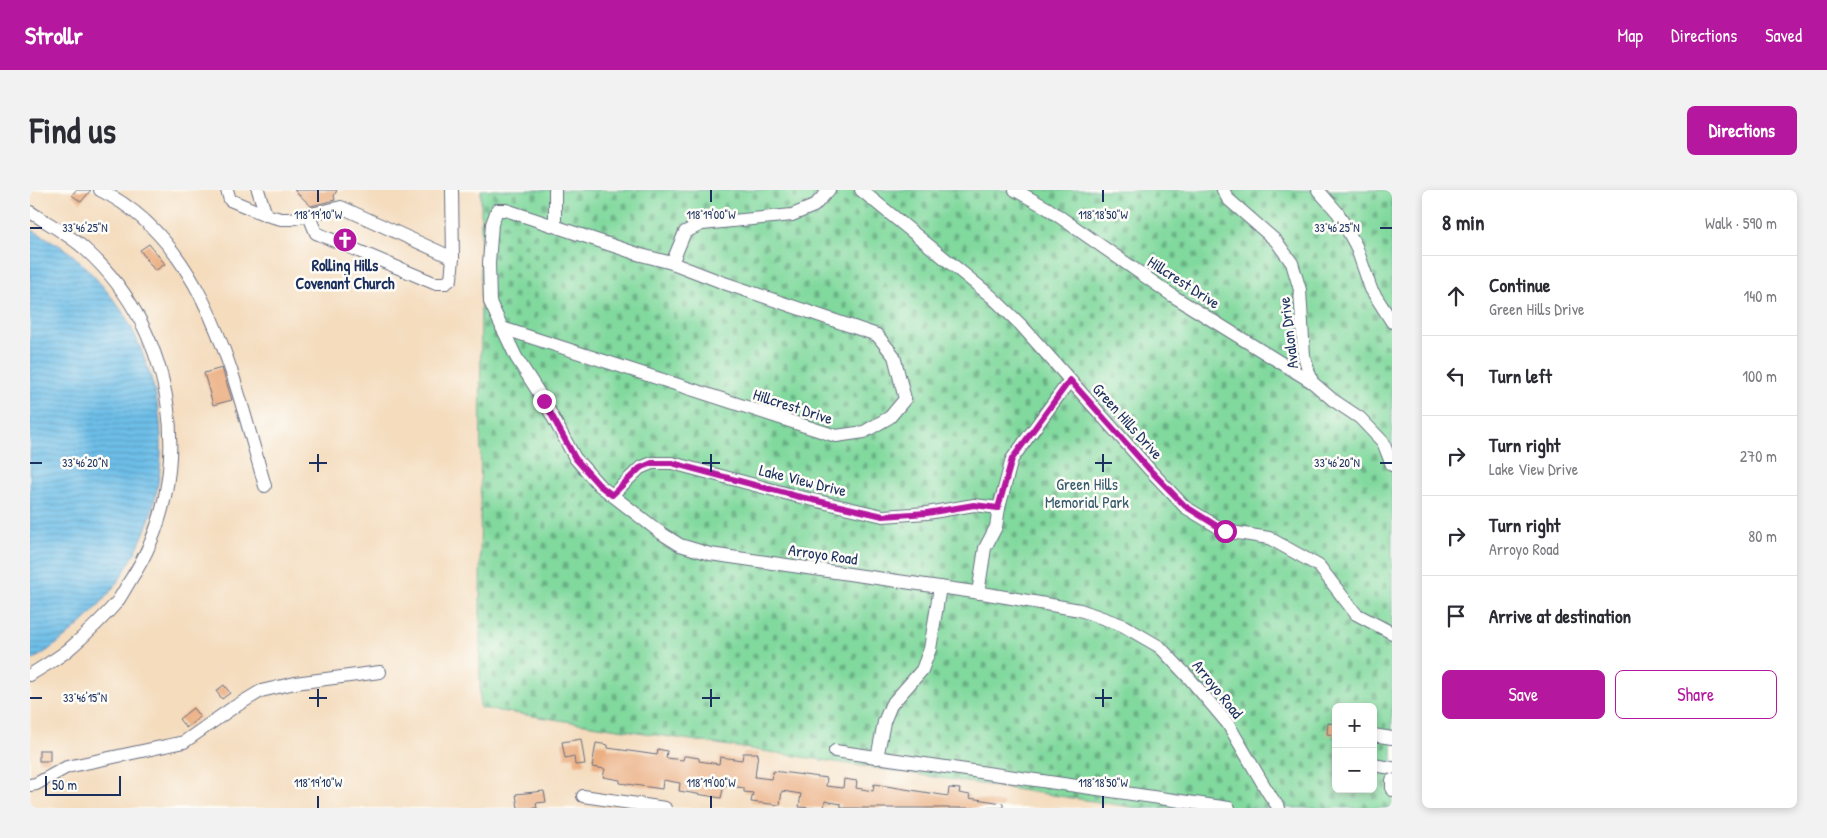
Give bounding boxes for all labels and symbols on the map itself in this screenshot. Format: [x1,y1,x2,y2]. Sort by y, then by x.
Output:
text: 118°19'10"W [294,206,343,223]
text: 118°19'00"W [686,206,736,223]
text: 118°18'50"W [1078,206,1128,223]
text: 33°46'25"N [62,219,108,236]
text: 33°46'25"N [1314,219,1360,236]
church icon: Rolling Hills Covenant Church [332,227,358,253]
street label: Hillcrest Drive [1144,250,1225,314]
place label: Rolling Hills Covenant Church [296,254,395,294]
street label: Avalon Drive [1273,295,1303,370]
street label: Green Hills Drive [1088,378,1169,464]
street label: Hillcrest Drive [751,383,836,429]
route end [533,390,556,413]
text: 33°46'20"N [62,454,108,471]
text: 33°46'20"N [1314,454,1360,471]
street label: Lake View Drive [757,459,849,502]
park label: Green Hills Memorial Park [1045,473,1129,513]
route start [1214,520,1237,543]
street label: Arroyo Road [787,538,859,570]
street label: Arroyo Road [1188,655,1248,723]
text: 33°46'15"N [63,689,107,706]
scale bar [45,773,121,796]
text: 118°19'10"W [294,774,343,791]
text: 118°19'00"W [686,774,736,791]
text: 118°18'50"W [1078,774,1128,791]

